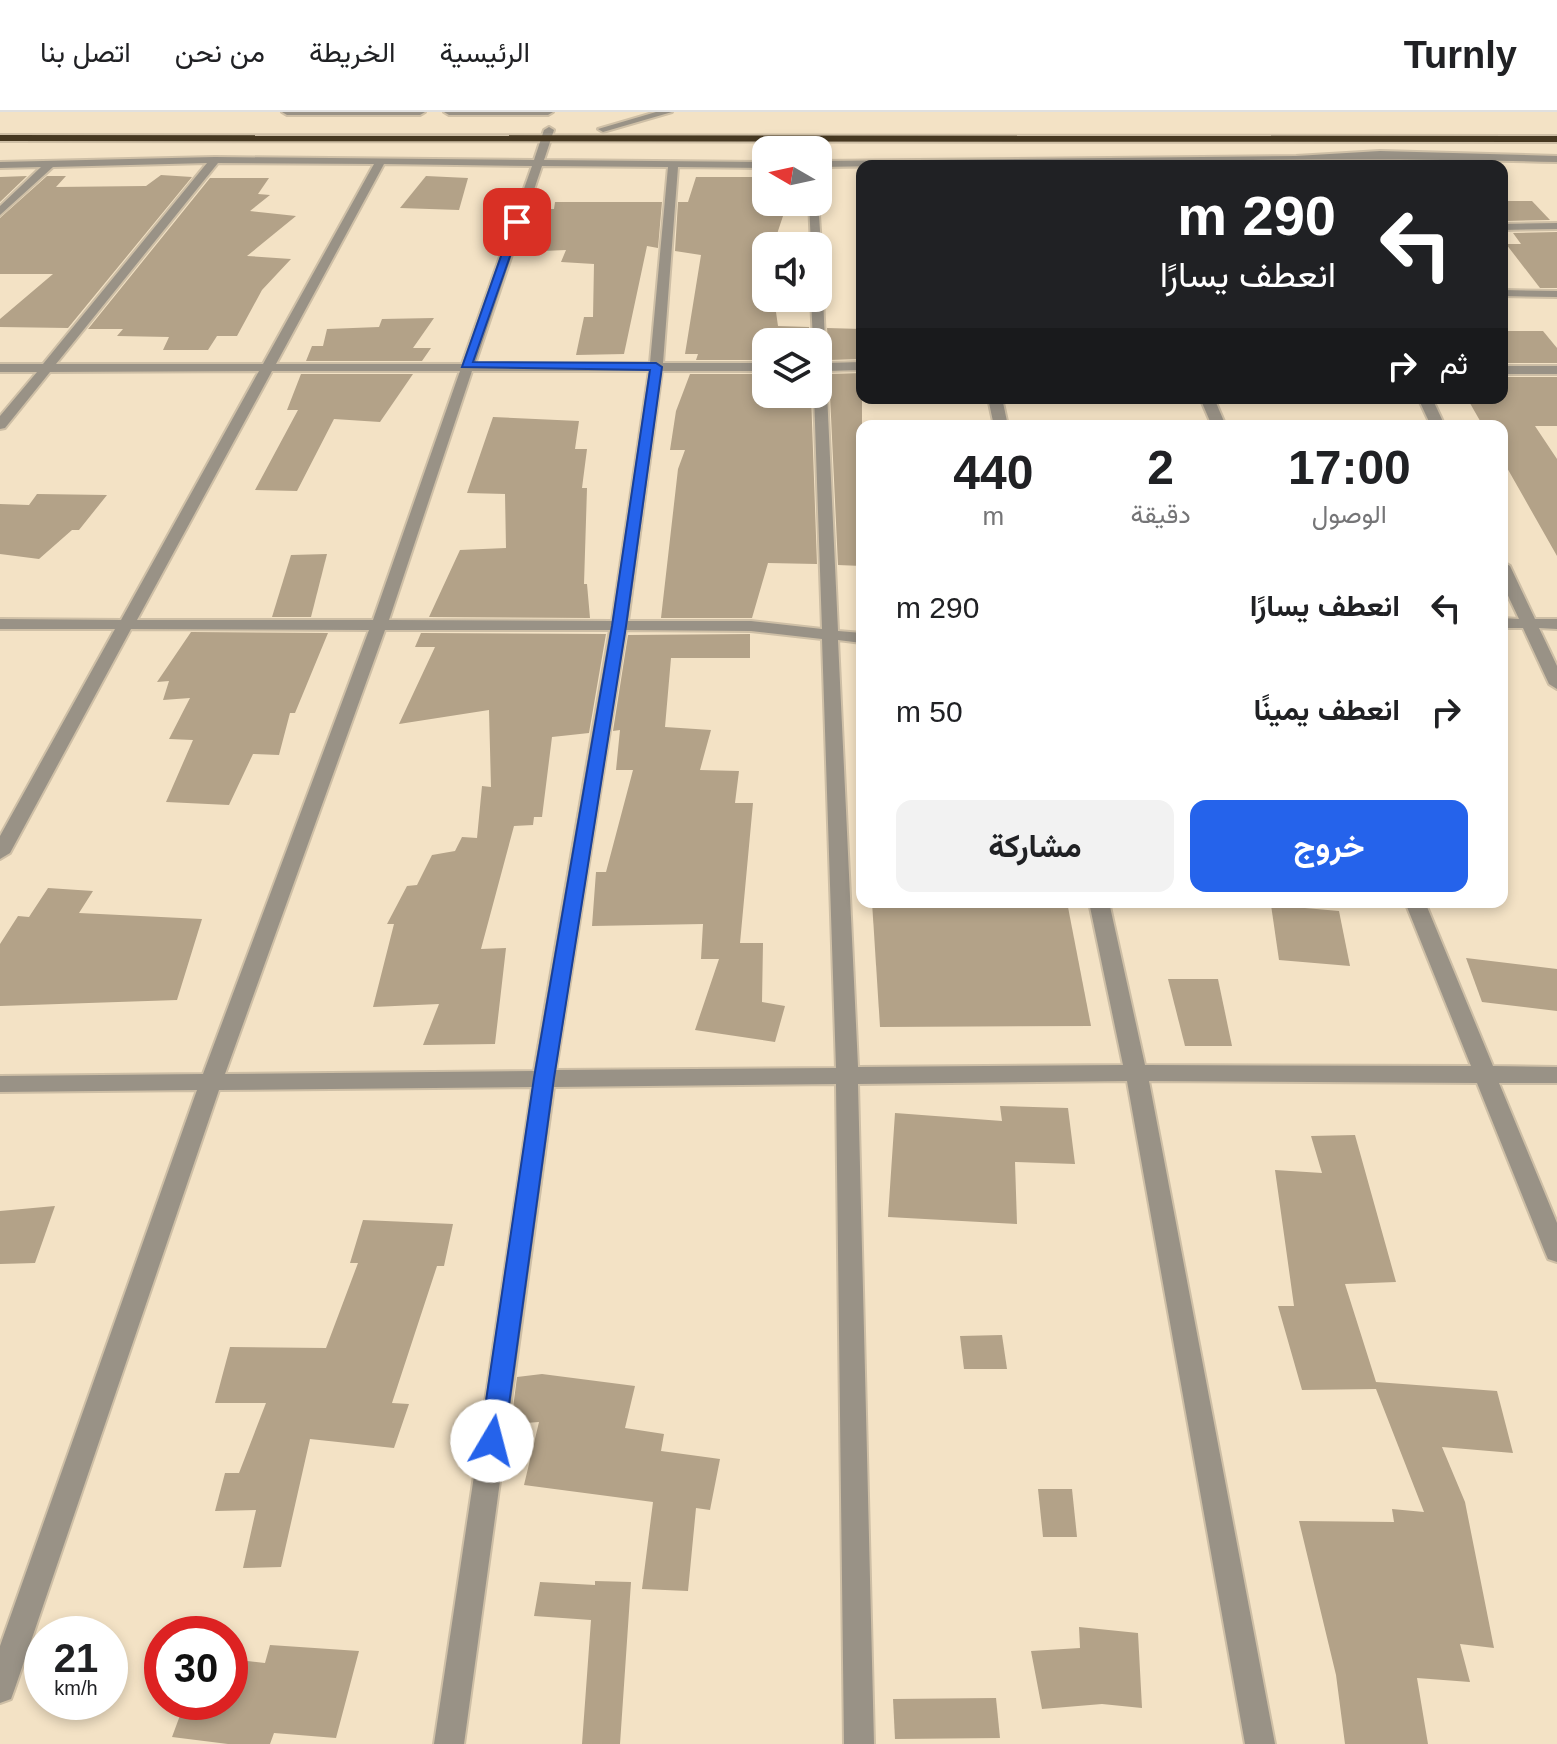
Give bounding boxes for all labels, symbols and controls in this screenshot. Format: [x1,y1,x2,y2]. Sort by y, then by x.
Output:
text: Turnly [1404,34,1517,76]
text: اتصل بنا [40,37,131,68]
text: من نحن [175,37,265,68]
text: الخريطة [309,37,396,68]
text: الرئيسية [440,37,530,68]
north arrow [752,136,832,216]
map controls [752,136,832,408]
text: 290 m [1177,184,1336,247]
pin [483,188,551,256]
icon: left [1364,192,1468,296]
icon: arrive [495,200,539,244]
button: sound [752,232,832,312]
text: انعطف يسارًا [1160,254,1336,295]
button: layers [752,328,832,408]
icon: right [1380,344,1424,388]
text: ثم [1440,347,1468,380]
text: 2 [1147,441,1174,494]
text: 17:00 [1288,441,1411,494]
text: 440 [953,446,1033,499]
text: دقيقة [1131,499,1191,529]
text: الوصول [1312,499,1387,529]
text: m [982,501,1004,531]
icon: left [1424,586,1468,630]
text: انعطف يسارًا [1250,589,1400,622]
text: 290 m [896,591,979,624]
icon: right [1424,690,1468,734]
text: انعطف يمينًا [1253,693,1400,726]
text: 50 m [896,695,963,728]
button: مشاركة [896,800,1174,892]
button: خروج [1190,800,1468,892]
position arrow [450,1399,534,1483]
speed limit sign: 30 [144,1616,248,1720]
text: 21 [54,1636,98,1680]
text: km/h [54,1677,98,1699]

